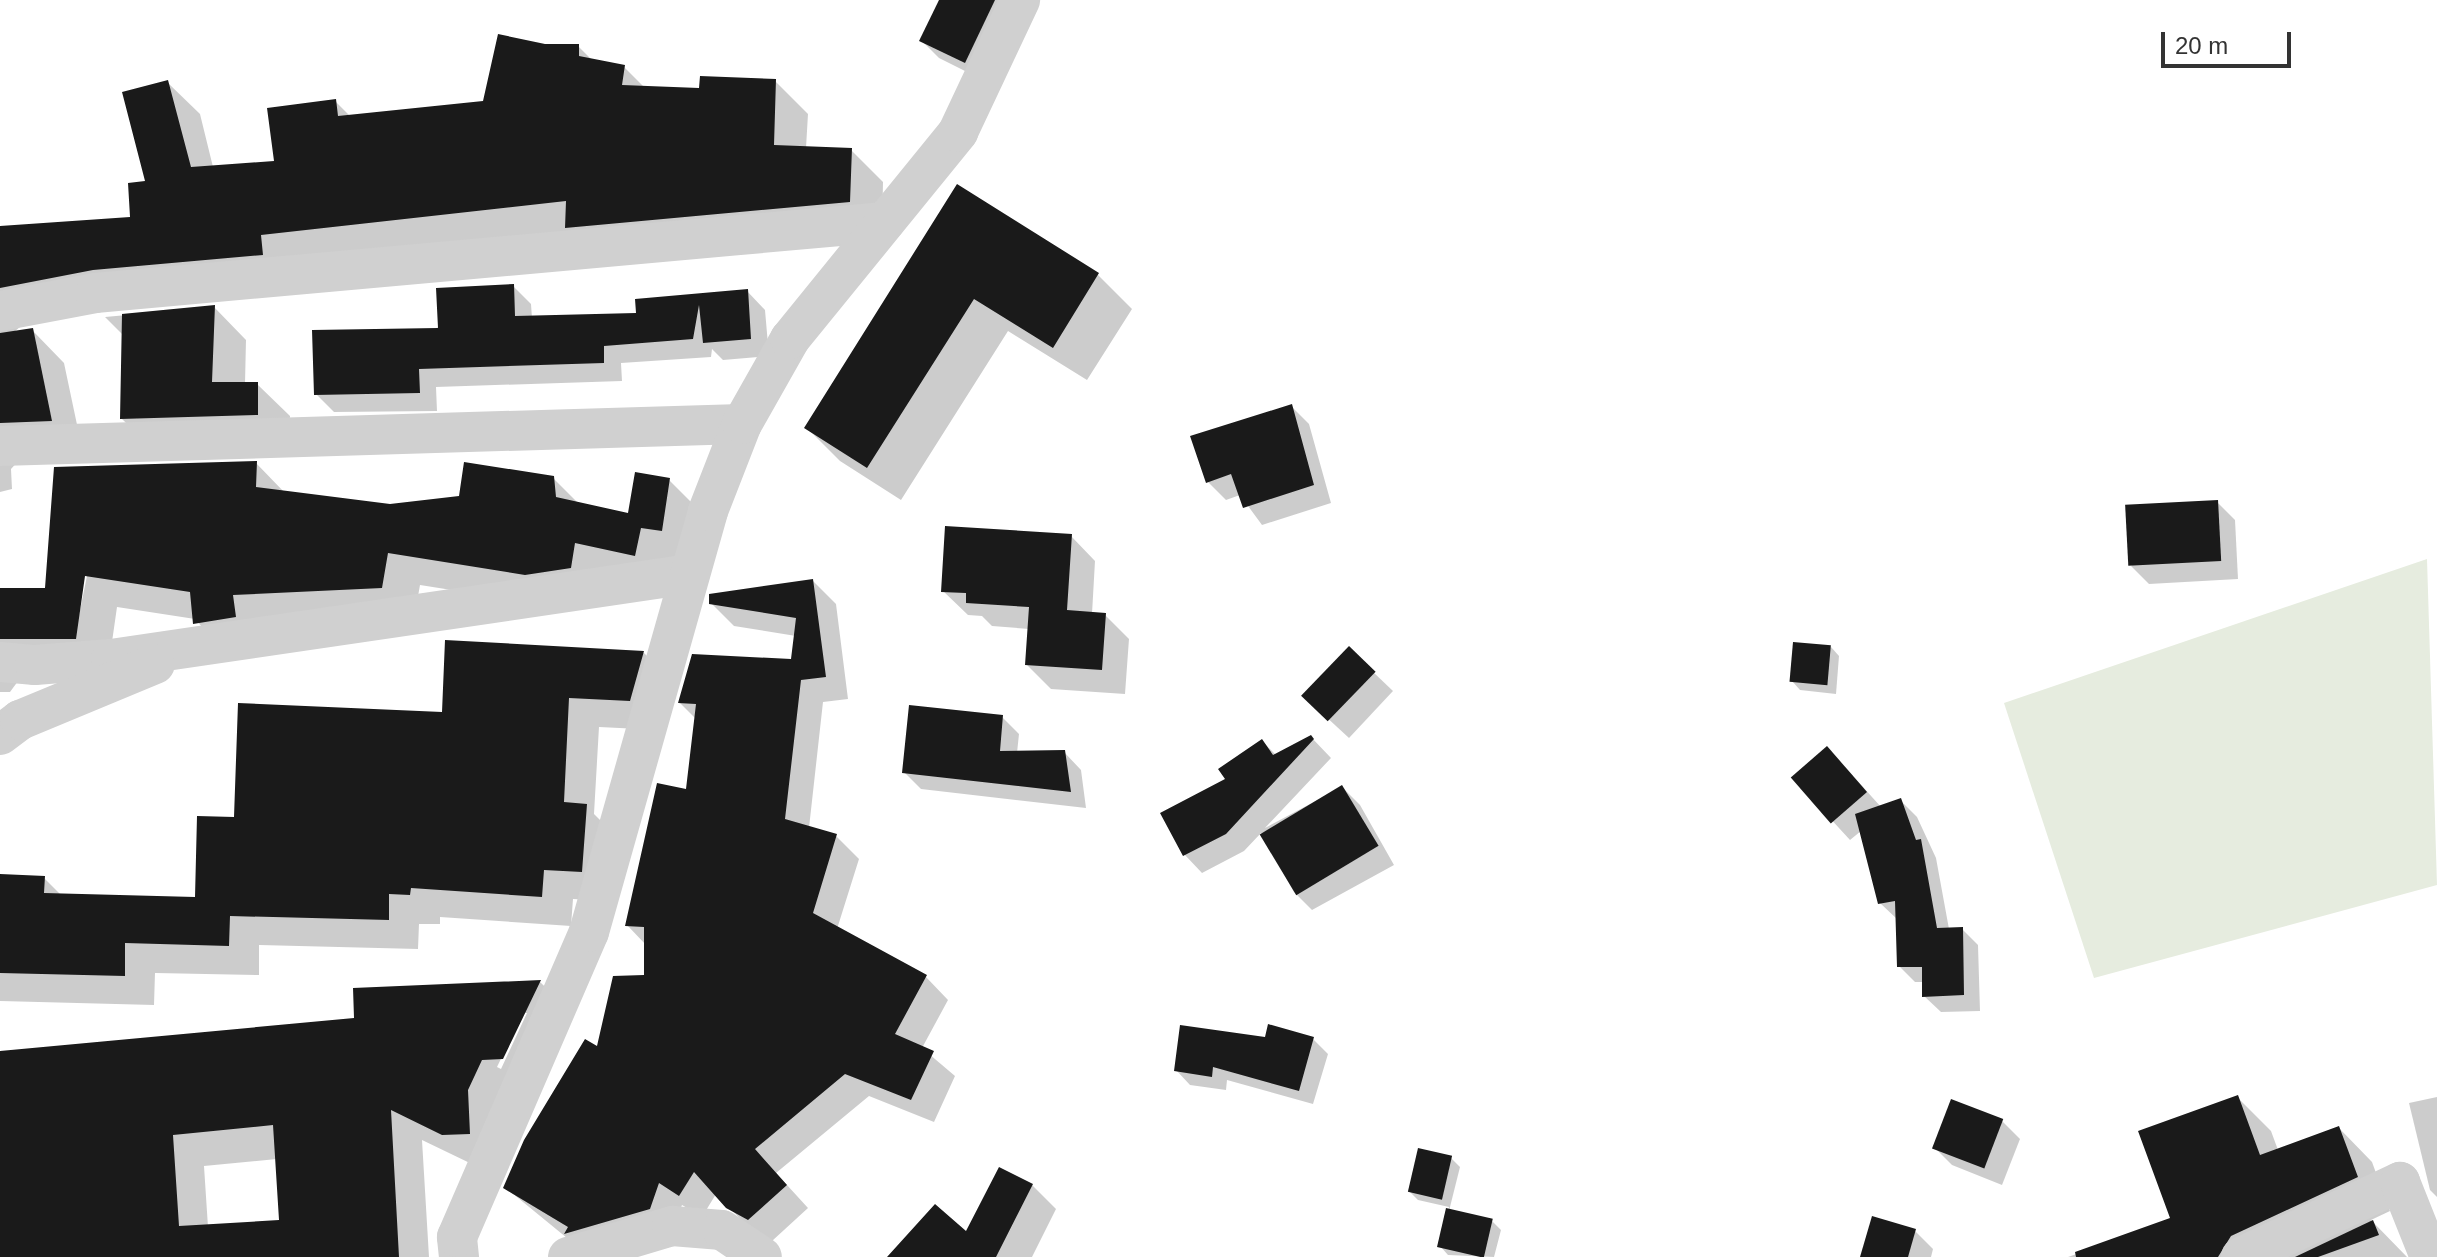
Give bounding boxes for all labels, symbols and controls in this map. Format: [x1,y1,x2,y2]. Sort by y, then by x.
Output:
scale bar [2165,16,2295,66]
text: 20 m [2175,32,2228,59]

